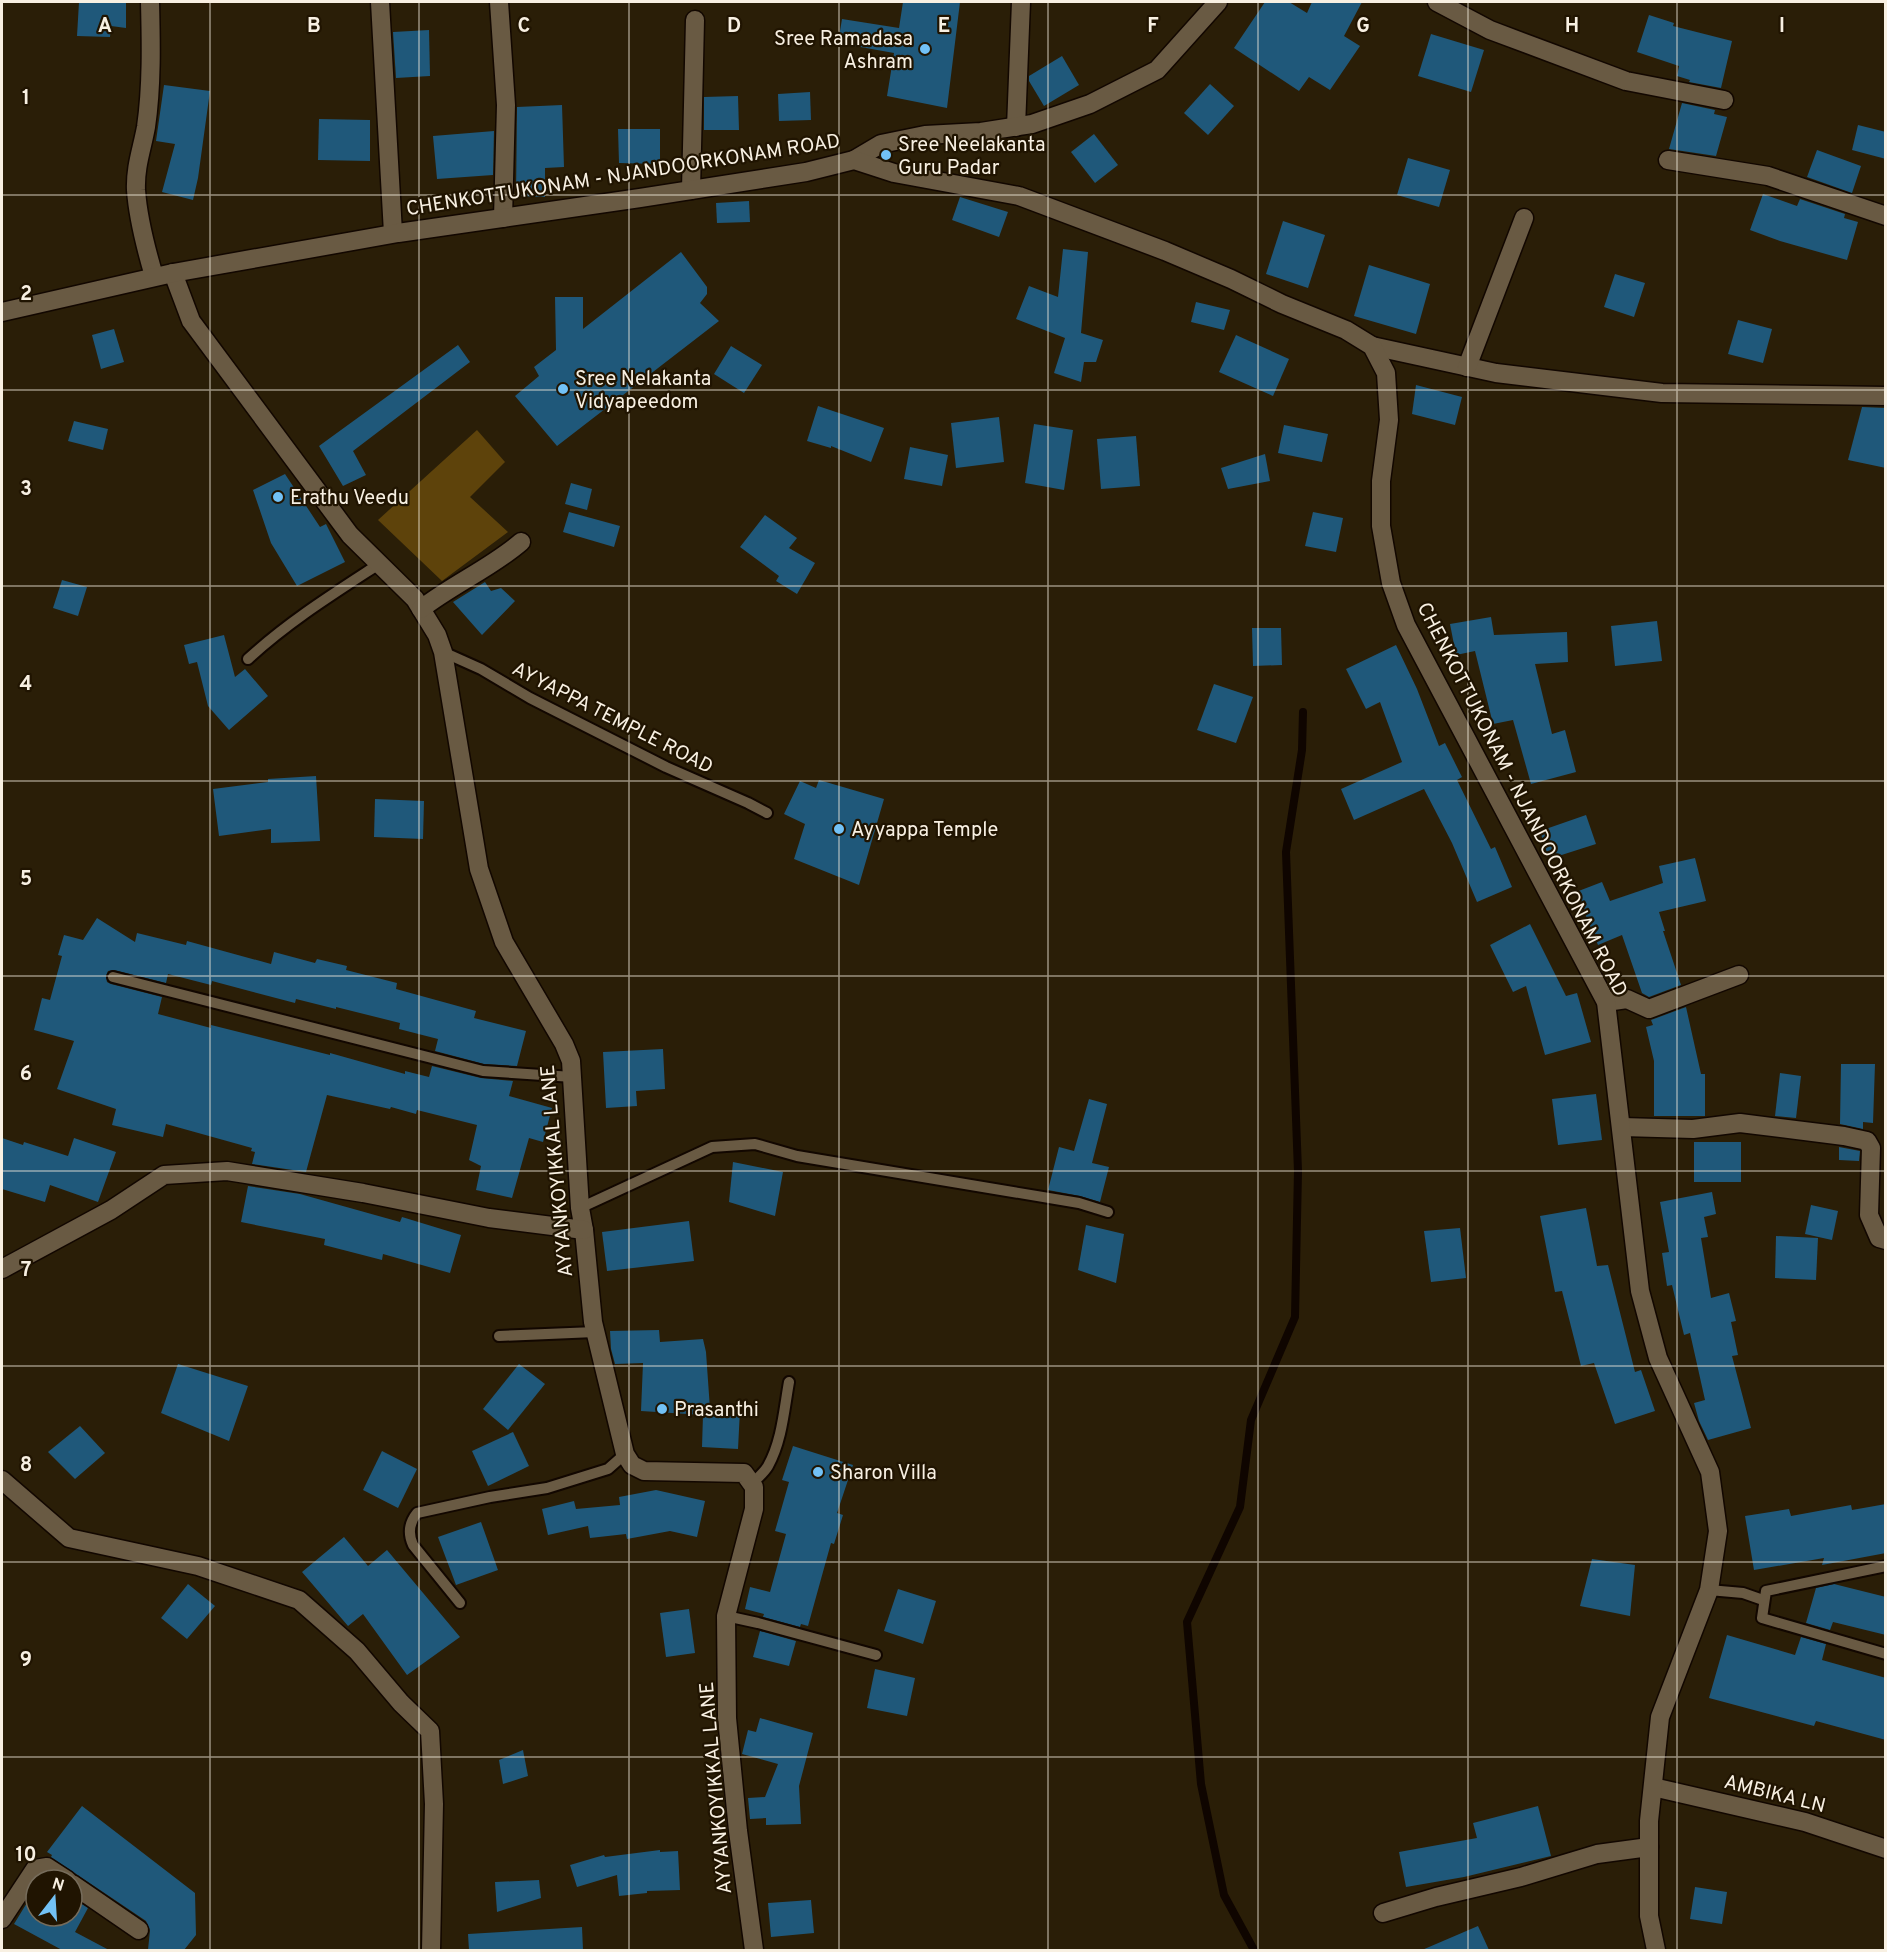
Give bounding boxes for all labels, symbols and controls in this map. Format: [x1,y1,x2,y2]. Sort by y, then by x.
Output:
text: A [98,14,112,40]
text: B [307,14,321,40]
text: C [518,14,530,40]
text: D [727,14,741,40]
text: E [938,14,950,40]
text: F [1147,14,1159,40]
text: G [1356,14,1370,40]
text: H [1565,14,1579,40]
text: I [1779,14,1785,40]
place label: Sree Ramadasa Ashram [774,27,913,76]
marker: Sree Ramadasa Ashram [918,42,932,56]
text: 1 [22,86,30,112]
street label: CHENKOTTUKONAM - NJANDOORKONAM ROAD [404,129,842,223]
place label: Sree Neelakanta Guru Padar [898,133,1045,182]
marker: Sree Neelakanta Guru Padar [879,148,893,162]
text: 2 [20,282,32,308]
place label: Sree Nelakanta Vidyapeedom [575,367,711,416]
marker: Sree Nelakanta Vidyapeedom [556,382,570,396]
text: 3 [20,477,32,503]
place label: Erathu Veedu [290,486,409,512]
marker: Erathu Veedu [271,490,285,504]
street label: CHENKOTTUKONAM - NJANDOORKONAM ROAD [1410,598,1632,1001]
street label: AYYAPPA TEMPLE ROAD [507,657,717,781]
text: 4 [20,672,32,698]
place label: Ayyappa Temple [851,818,998,844]
marker: Ayyappa Temple [832,822,846,836]
text: 5 [20,867,32,893]
text: 6 [20,1062,32,1088]
street label: AYYANKOYIKKAL LANE [536,1064,580,1278]
text: 7 [21,1258,31,1284]
place label: Prasanthi [674,1398,759,1424]
marker: Prasanthi [655,1402,669,1416]
text: 8 [20,1453,32,1479]
place label: Sharon Villa [830,1461,937,1487]
marker: Sharon Villa [811,1465,825,1479]
text: 9 [20,1648,32,1674]
street label: AYYANKOYIKKAL LANE [695,1681,739,1895]
street label: AMBIKA LN [1721,1770,1828,1820]
text: 10 [15,1843,37,1869]
north arrow [24,1868,84,1928]
text: N [49,1874,66,1897]

